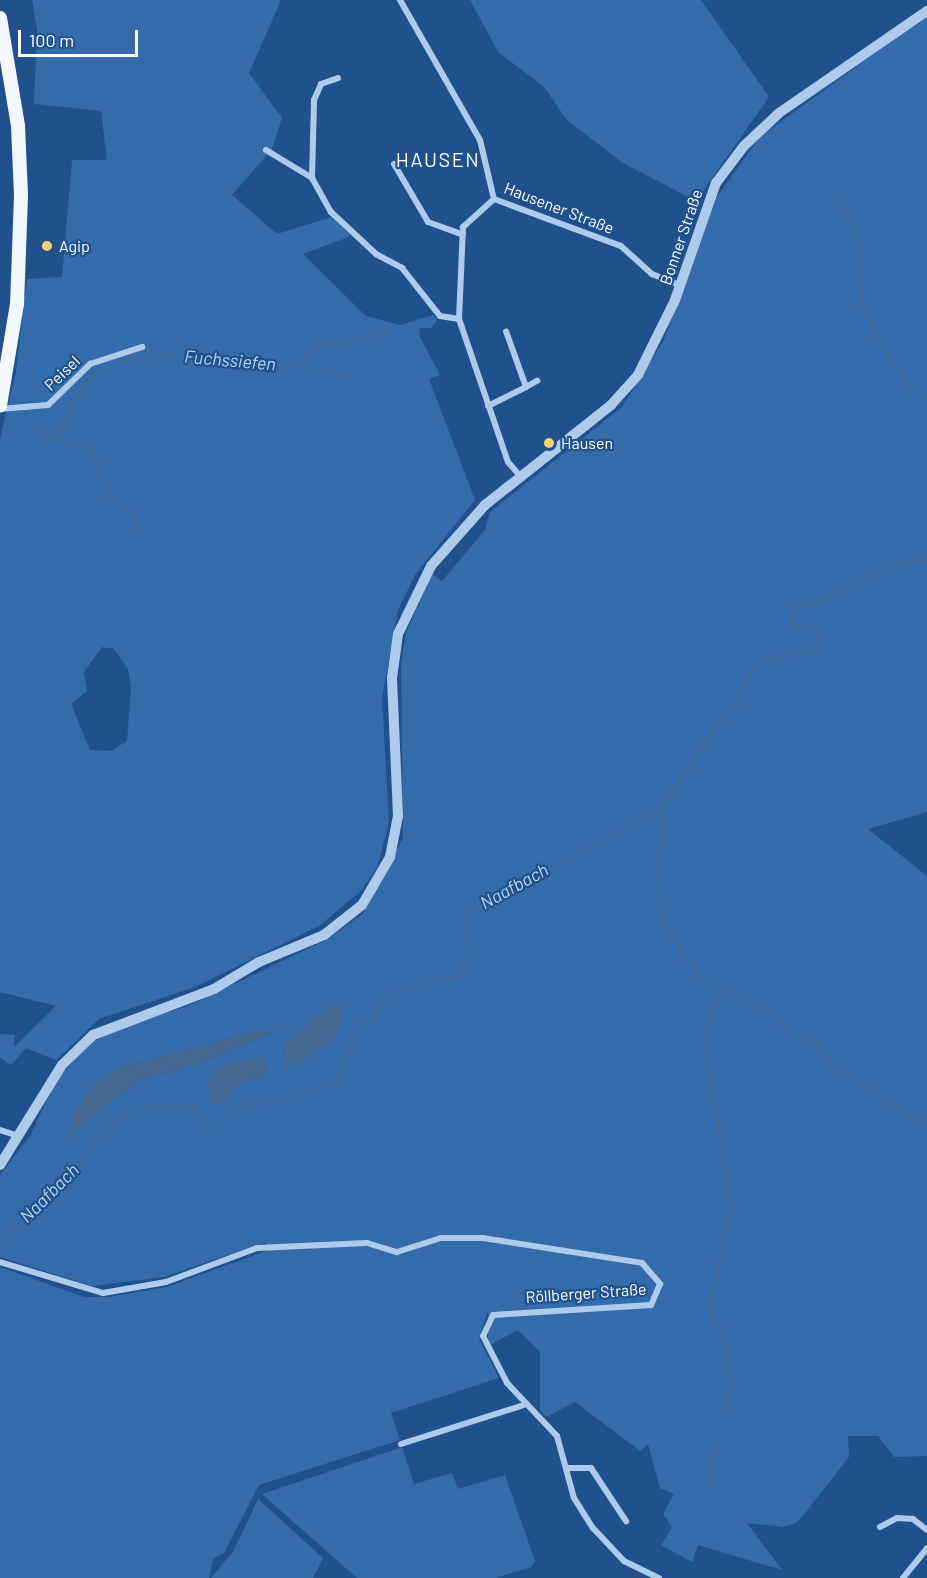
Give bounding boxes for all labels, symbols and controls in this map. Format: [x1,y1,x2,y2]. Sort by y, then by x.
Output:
scale bar [21,18,141,56]
text: 100 m [29,29,74,51]
district label: HAUSEN [396,147,480,171]
street label: Hausener Straße [501,178,617,238]
street label: Bonner Straße [656,187,706,287]
place label: Agip [59,236,90,256]
marker: Agip [40,239,54,253]
water label: Fuchssiefen [183,345,277,375]
street label: Peisel [40,352,84,394]
place label: Hausen [561,433,613,453]
marker: Hausen [542,436,556,450]
water label: Naafbach [476,858,552,914]
water label: Naafbach [15,1159,83,1227]
street label: Röllberger Straße [525,1279,647,1307]

